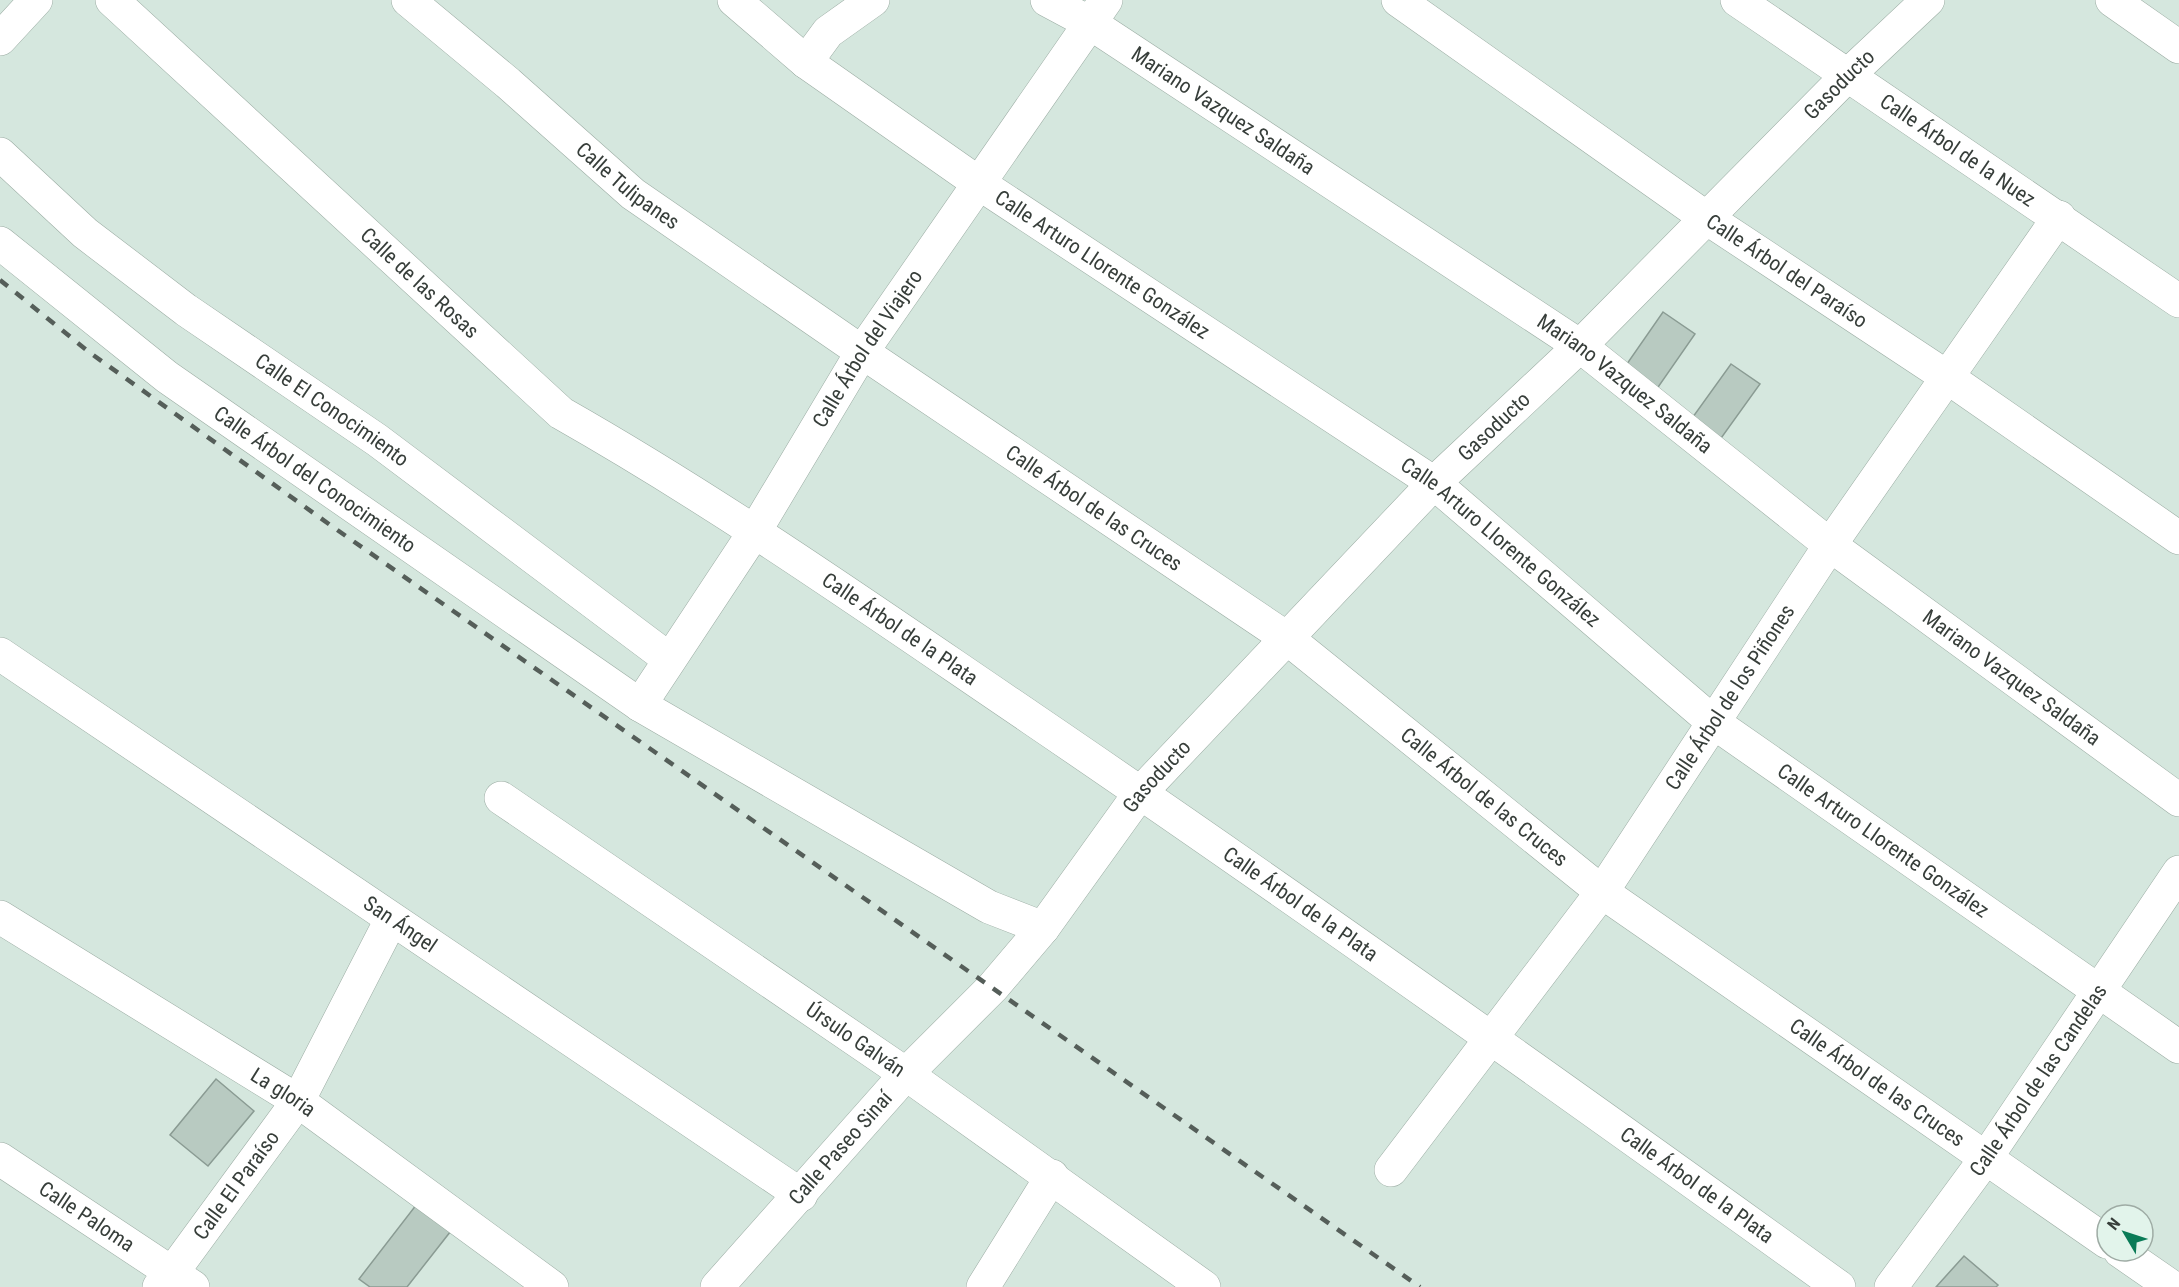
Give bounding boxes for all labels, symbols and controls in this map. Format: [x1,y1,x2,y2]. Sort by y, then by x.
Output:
street label: Mariano Vazquez Saldaña [1127,42,1319,180]
street label: Gasoducto [1799,45,1879,124]
street label: Calle Árbol de la Nuez [1876,89,2040,212]
street label: Calle Tulipanes [571,137,684,234]
street label: Calle Arturo Llorente González [990,185,1214,344]
street label: Calle Árbol del Paraíso [1702,209,1872,333]
street label: Calle de las Rosas [356,223,484,343]
street label: Calle Árbol del Viajero [808,265,927,432]
street label: Mariano Vazquez Saldaña [1533,309,1717,458]
street label: Calle El Conocimiento [251,349,413,472]
street label: Gasoducto [1453,387,1535,466]
street label: Calle Árbol del Conocimiento [209,401,420,558]
street label: Calle Árbol de las Cruces [1001,440,1187,576]
street label: Calle Arturo Llorente González [1396,453,1605,632]
street label: Calle Árbol de la Plata [817,568,982,690]
street label: Calle Árbol de los Piñones [1660,600,1800,795]
street label: Mariano Vazquez Saldaña [1918,605,2105,751]
street label: Calle Árbol de las Cruces [1396,723,1572,872]
street label: Gasoducto [1118,735,1196,817]
street label: Calle Arturo Llorente González [1773,759,1993,923]
street label: Calle Árbol de la Plata [1219,842,1382,966]
street label: San Ángel [359,891,441,958]
street label: Calle Árbol de las Candelas [1965,980,2112,1181]
street label: Úrsulo Galván [801,997,910,1082]
street label: Calle Árbol de las Cruces [1785,1014,1969,1152]
street label: La gloria [246,1063,320,1122]
street label: Calle Paseo Sinaí [784,1085,898,1210]
street label: Calle Árbol de la Plata [1616,1122,1778,1248]
street label: Calle El Paraíso [189,1126,284,1244]
street label: Calle Paloma [35,1176,139,1257]
north arrow [2095,1203,2155,1263]
text: N [2103,1214,2124,1234]

